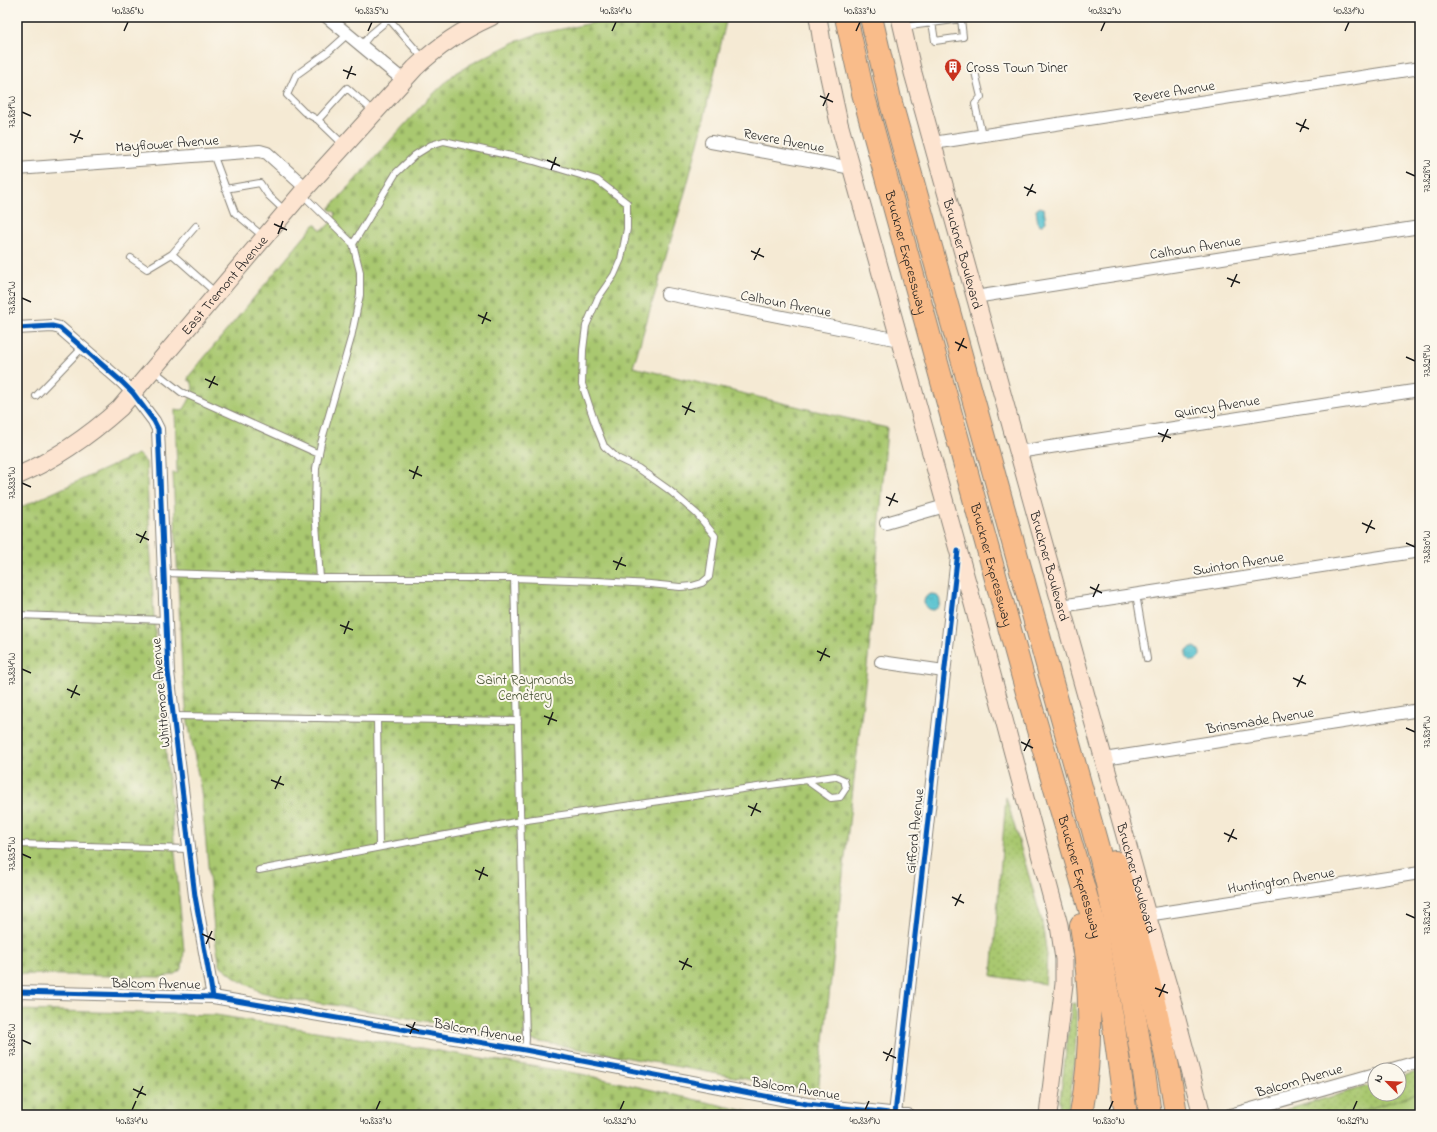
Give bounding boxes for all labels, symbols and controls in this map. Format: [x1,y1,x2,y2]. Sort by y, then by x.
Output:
text: 40.836°N [112,4,144,19]
text: 40.835°N [355,4,389,19]
text: 40.834°N [600,4,632,19]
text: 40.833°N [844,4,876,19]
text: 40.832°N [1089,4,1122,19]
text: 40.831°N [1334,4,1365,19]
building icon: Cross Town Diner [943,57,963,82]
place label: Cross Town Diner [966,58,1068,79]
street label: Revere Avenue [1132,76,1217,109]
text: 73.831°W [5,96,20,128]
street label: Revere Avenue [741,123,827,160]
street label: Mayflower Avenue [115,130,220,160]
text: 73.828°W [1420,159,1435,193]
street label: Bruckner Expressway [878,188,932,317]
street label: Bruckner Boulevard [936,196,987,312]
street label: East Tremont Avenue [177,231,274,341]
street label: Calhoun Avenue [1148,231,1243,266]
text: 73.832°W [5,281,20,315]
street label: Calhoun Avenue [739,285,833,324]
text: 73.829°W [1420,345,1435,377]
street label: Quincy Avenue [1173,390,1262,426]
text: 73.833°W [5,466,20,499]
street label: Bruckner Expressway [964,500,1018,630]
street label: Bruckner Boulevard [1023,508,1074,624]
text: 73.830°W [1420,530,1435,563]
street label: Swinton Avenue [1191,547,1286,582]
street label: Whittemore Avenue [146,637,177,748]
text: 73.834°W [5,652,20,685]
park label: Saint Raymonds Cemetery [476,670,574,708]
street label: Brinsmade Avenue [1204,703,1316,740]
text: 73.831°W [1420,716,1435,748]
street label: Gifford Avenue [901,787,930,875]
street label: Bruckner Expressway [1051,812,1106,940]
street label: Bruckner Boulevard [1110,820,1161,936]
text: 73.835°W [5,837,20,871]
street label: Huntington Avenue [1226,863,1337,901]
text: 73.832°W [1420,901,1435,935]
street label: Balcom Avenue [110,973,201,996]
street label: Balcom Avenue [431,1013,524,1050]
text: 73.836°W [5,1023,20,1057]
street label: Balcom Avenue [1253,1059,1346,1104]
north arrow [1367,1062,1407,1102]
street label: Balcom Avenue [749,1072,842,1107]
text: N [1370,1072,1388,1085]
text: 40.834°N [116,1114,148,1129]
text: 40.833°N [360,1114,392,1129]
text: 40.832°N [604,1114,637,1129]
text: 40.831°N [850,1114,881,1129]
text: 40.830°N [1093,1114,1125,1129]
text: 40.829°N [1337,1114,1369,1129]

